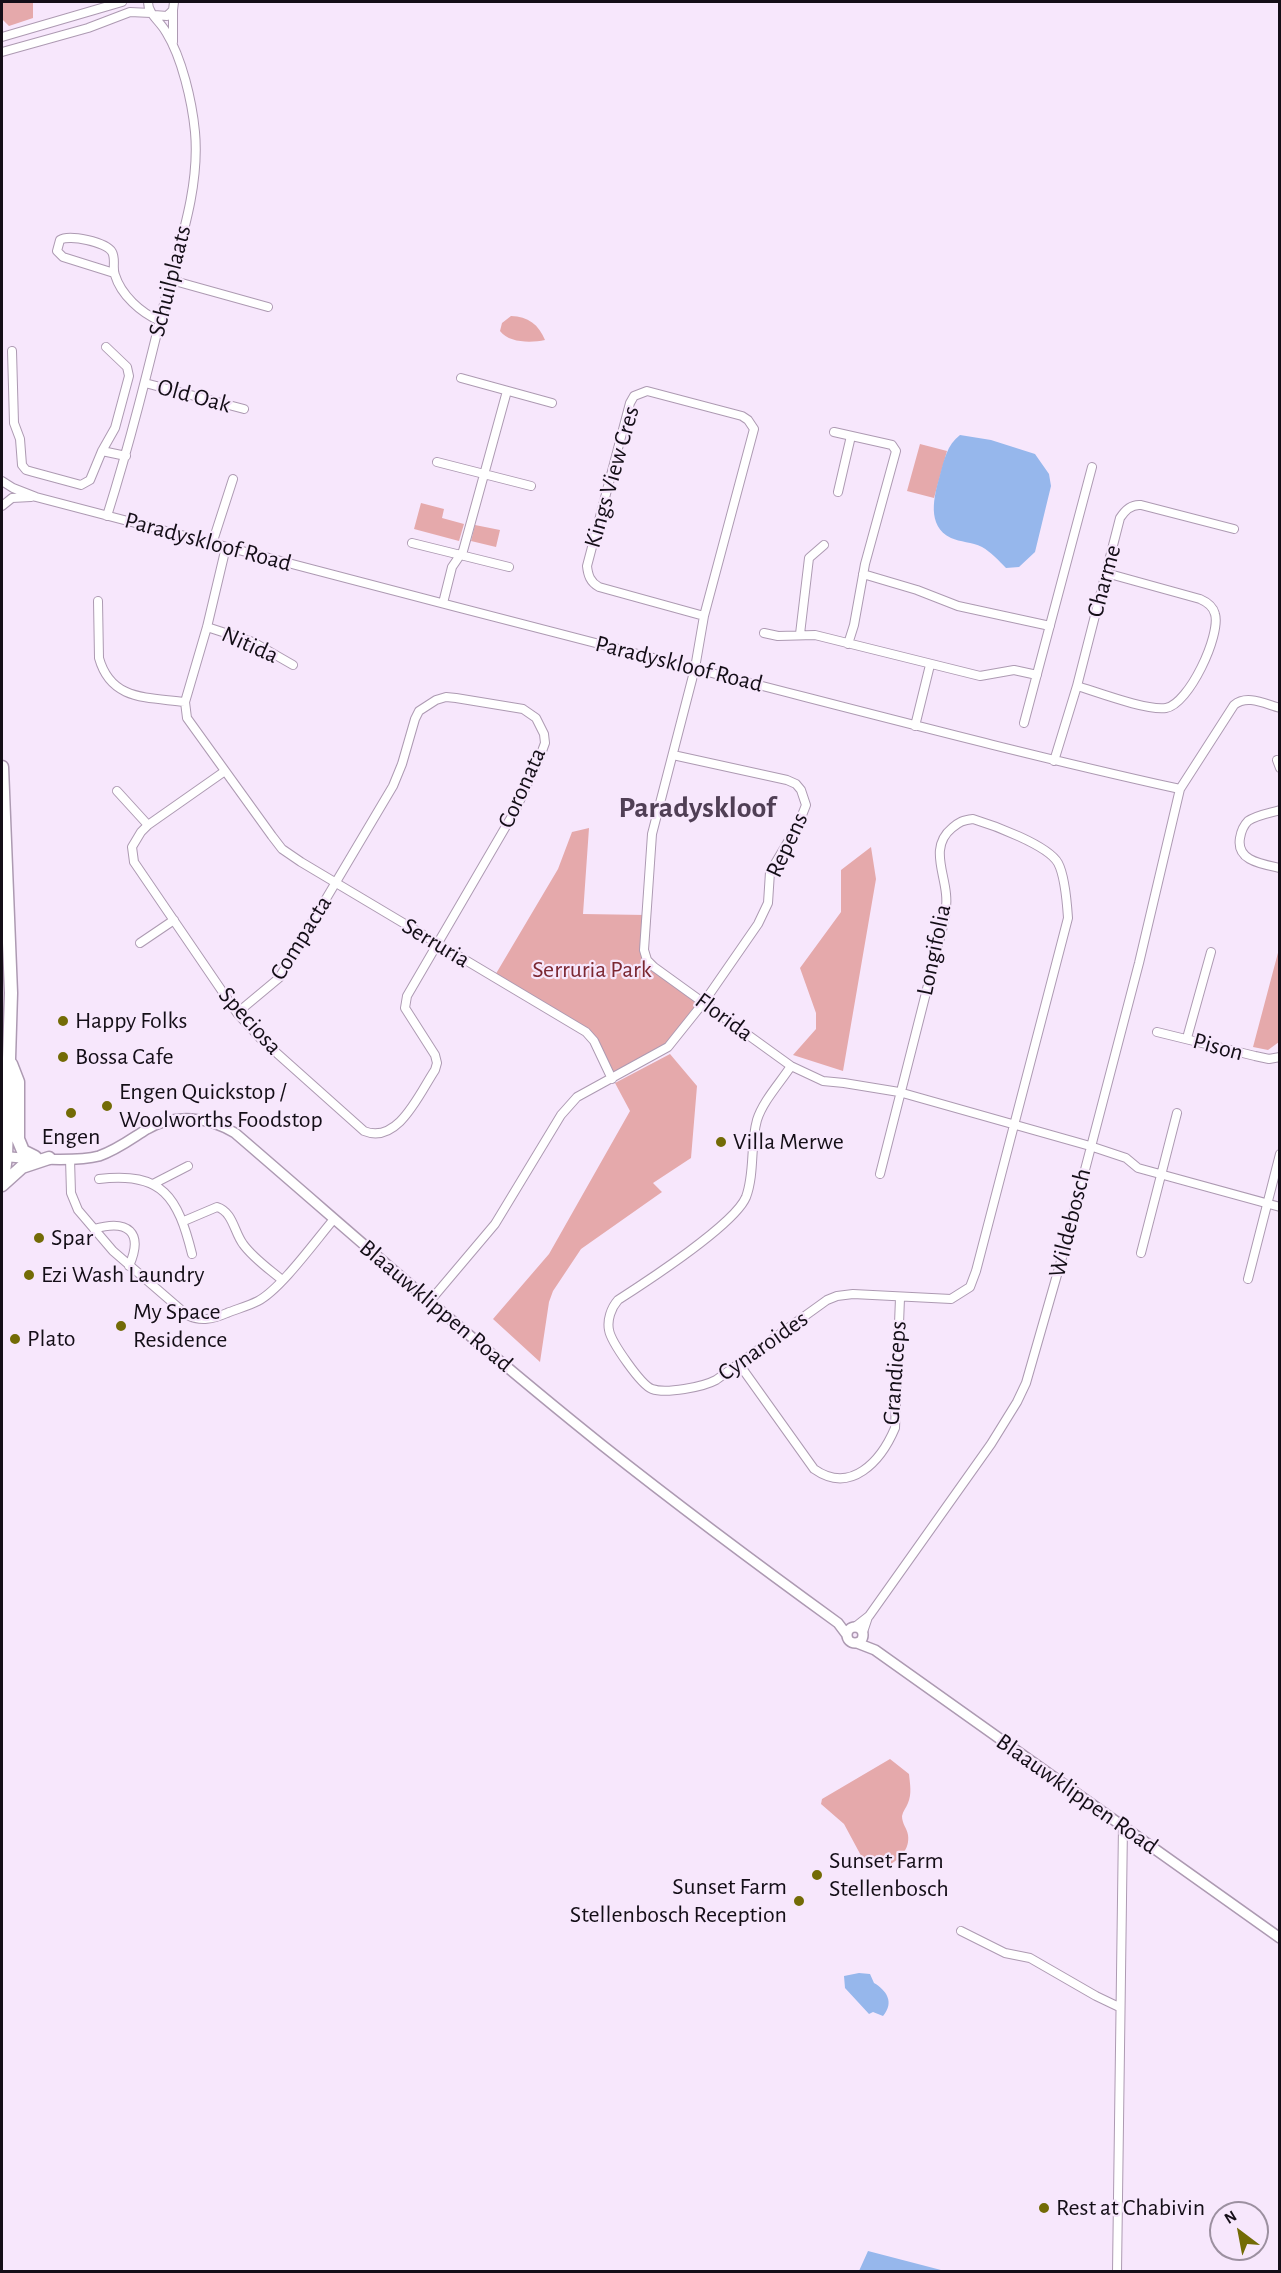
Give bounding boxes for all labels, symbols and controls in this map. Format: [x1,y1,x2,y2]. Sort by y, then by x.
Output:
street label: Schuilplaats [142,223,198,339]
street label: Old Oak [154,372,234,420]
street label: Kings View Cres [578,403,646,551]
street label: Paradyskloof Road [121,506,295,578]
street label: Charme [1081,542,1127,620]
street label: Nitida [217,620,283,670]
street label: Paradyskloof Road [592,629,766,699]
street label: Coronata [492,743,552,833]
district label: Paradyskloof [618,790,776,826]
street label: Repens [760,808,814,882]
street label: Compacta [264,891,338,985]
street label: Longifolia [910,902,958,998]
street label: Serruria [397,912,475,974]
park label: Serruria Park [532,956,652,984]
street label: Speciosa [212,981,288,1061]
street label: Florida [689,986,759,1048]
place label: Happy Folks [75,1007,187,1035]
marker: Happy Folks [56,1014,70,1028]
street label: Pison [1190,1026,1246,1068]
place label: Bossa Cafe [75,1043,173,1071]
marker: Bossa Cafe [56,1050,70,1064]
place label: Engen Quickstop / Woolworths Foodstop [119,1078,323,1134]
marker: Engen Quickstop / Woolworths Foodstop [100,1099,114,1113]
marker: Engen [64,1106,78,1120]
place label: Engen [42,1123,100,1151]
place label: Villa Merwe [733,1128,844,1156]
marker: Villa Merwe [714,1135,728,1149]
street label: Wildebosch [1043,1165,1097,1281]
place label: Spar [51,1224,93,1252]
marker: Spar [32,1231,46,1245]
street label: Blaauwklippen Road [353,1233,519,1379]
place label: Ezi Wash Laundry [41,1261,204,1289]
marker: Ezi Wash Laundry [22,1268,36,1282]
place label: My Space Residence [133,1298,227,1354]
street label: Cynaroides [712,1305,814,1387]
marker: My Space Residence [114,1319,128,1333]
street label: Grandiceps [877,1320,913,1426]
place label: Plato [27,1325,76,1353]
marker: Plato [8,1332,22,1346]
street label: Blaauwklippen Road [990,1727,1164,1861]
place label: Sunset Farm Stellenbosch [829,1847,949,1903]
marker: Sunset Farm Stellenbosch [810,1868,824,1882]
place label: Sunset Farm Stellenbosch Reception [570,1873,787,1929]
marker: Sunset Farm Stellenbosch Reception [792,1894,806,1908]
place label: Rest at Chabivin [1056,2194,1205,2222]
marker: Rest at Chabivin [1037,2201,1051,2215]
north arrow [1209,2201,1269,2261]
text: N [1222,2208,1239,2227]

